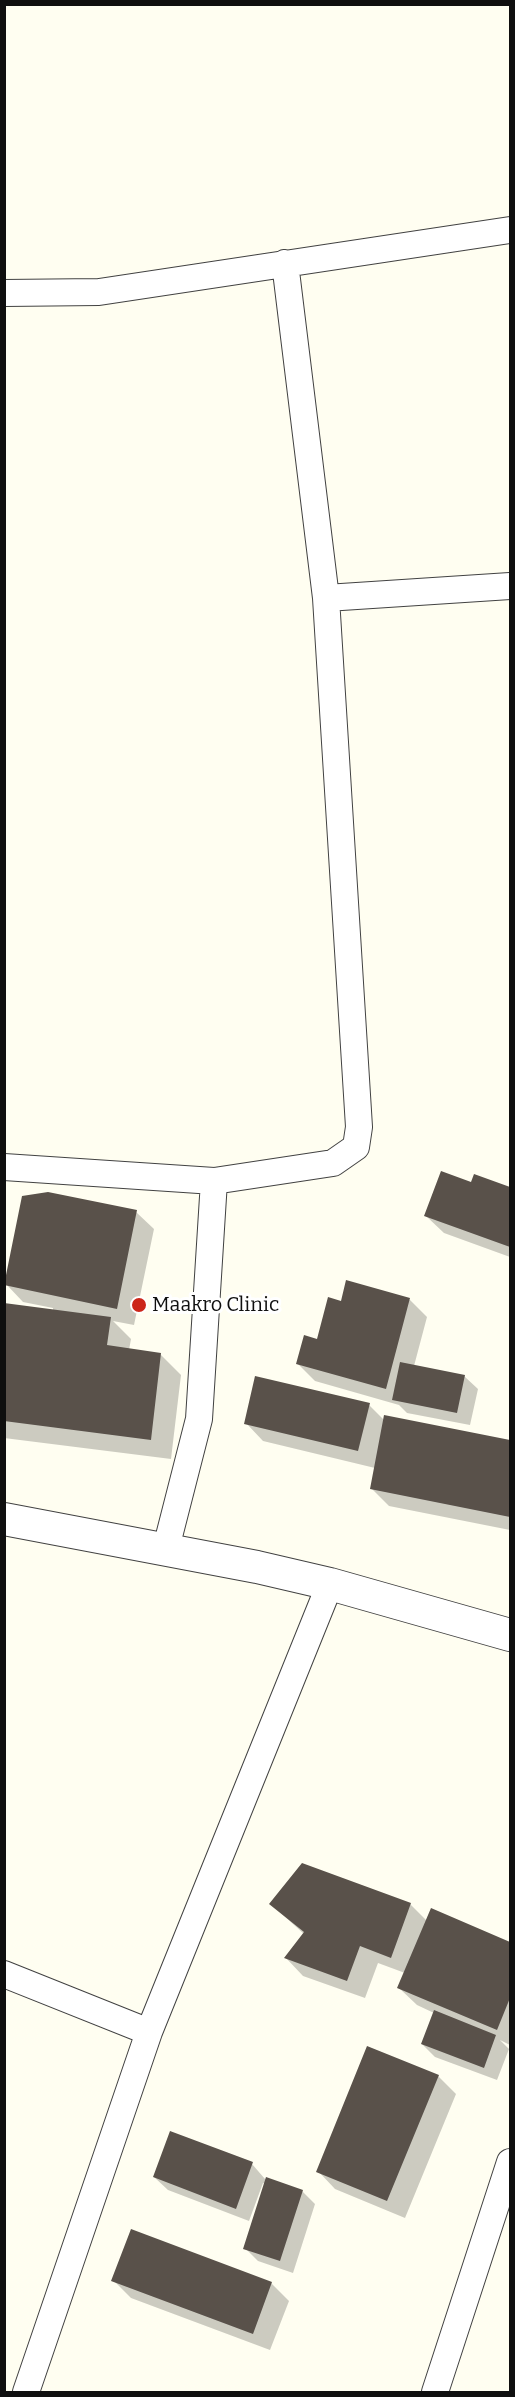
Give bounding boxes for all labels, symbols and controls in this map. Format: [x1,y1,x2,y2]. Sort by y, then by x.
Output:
place label: Maakro Clinic [152,1293,279,1317]
marker: Maakro Clinic [130,1296,148,1314]

